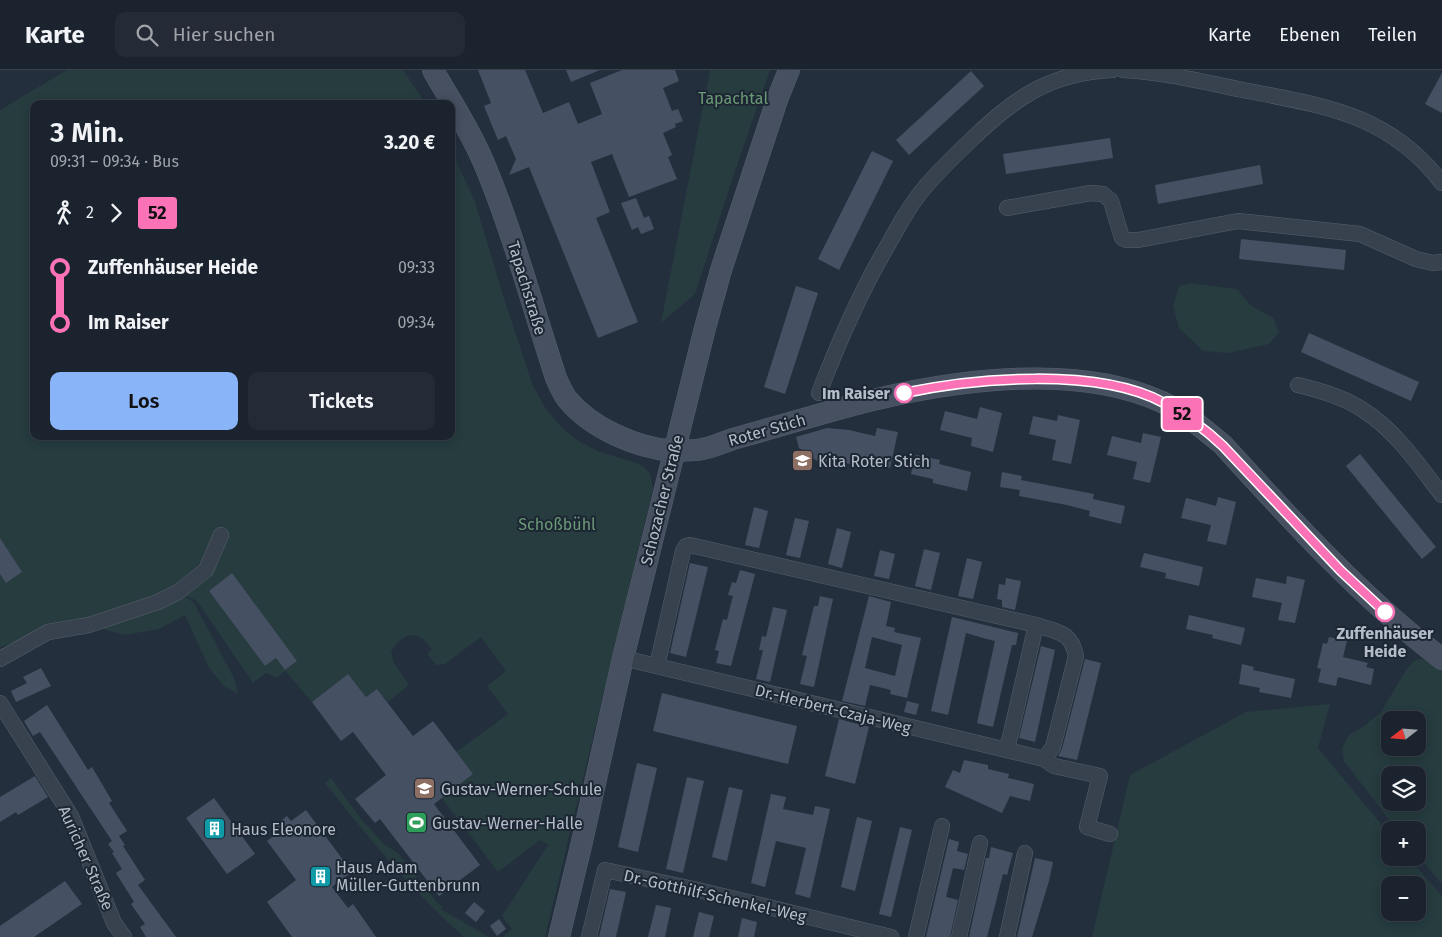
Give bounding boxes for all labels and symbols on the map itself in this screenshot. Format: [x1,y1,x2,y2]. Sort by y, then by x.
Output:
park label: Tapachtal [698,89,768,108]
street label: Tapachstraße [504,239,550,337]
marker: Im Raiser [894,383,914,403]
place label: Im Raiser [822,384,891,403]
line badge: 52 [1160,398,1204,430]
street label: Roter Stich [726,410,808,450]
street label: Schozacher Straße [637,433,687,567]
school or university icon: Kita Roter Stich [790,449,814,473]
place label: Kita Roter Stich [818,452,930,471]
park label: Schoßbühl [518,515,596,534]
marker: Zuffenhäuser Heide [1375,602,1395,622]
place label: Zuffenhäuser Heide [1336,624,1434,661]
street label: Dr.-Herbert-Czaja-Weg [753,680,914,738]
north arrow [1381,711,1426,756]
school or university icon: Gustav-Werner-Schule [413,777,437,801]
place label: Gustav-Werner-Schule [441,780,602,799]
street label: Auricher Straße [54,803,118,913]
sports icon: Gustav-Werner-Halle [404,811,428,835]
place label: Gustav-Werner-Halle [432,814,583,833]
building icon: Haus Eleonore [203,817,227,841]
place label: Haus Eleonore [231,820,336,839]
place label: Haus Adam Müller-Guttenbrunn [336,858,480,895]
building icon: Haus Adam Müller-Guttenbrunn [308,864,332,888]
street label: Dr.-Gotthilf-Schenkel-Weg [622,866,809,926]

